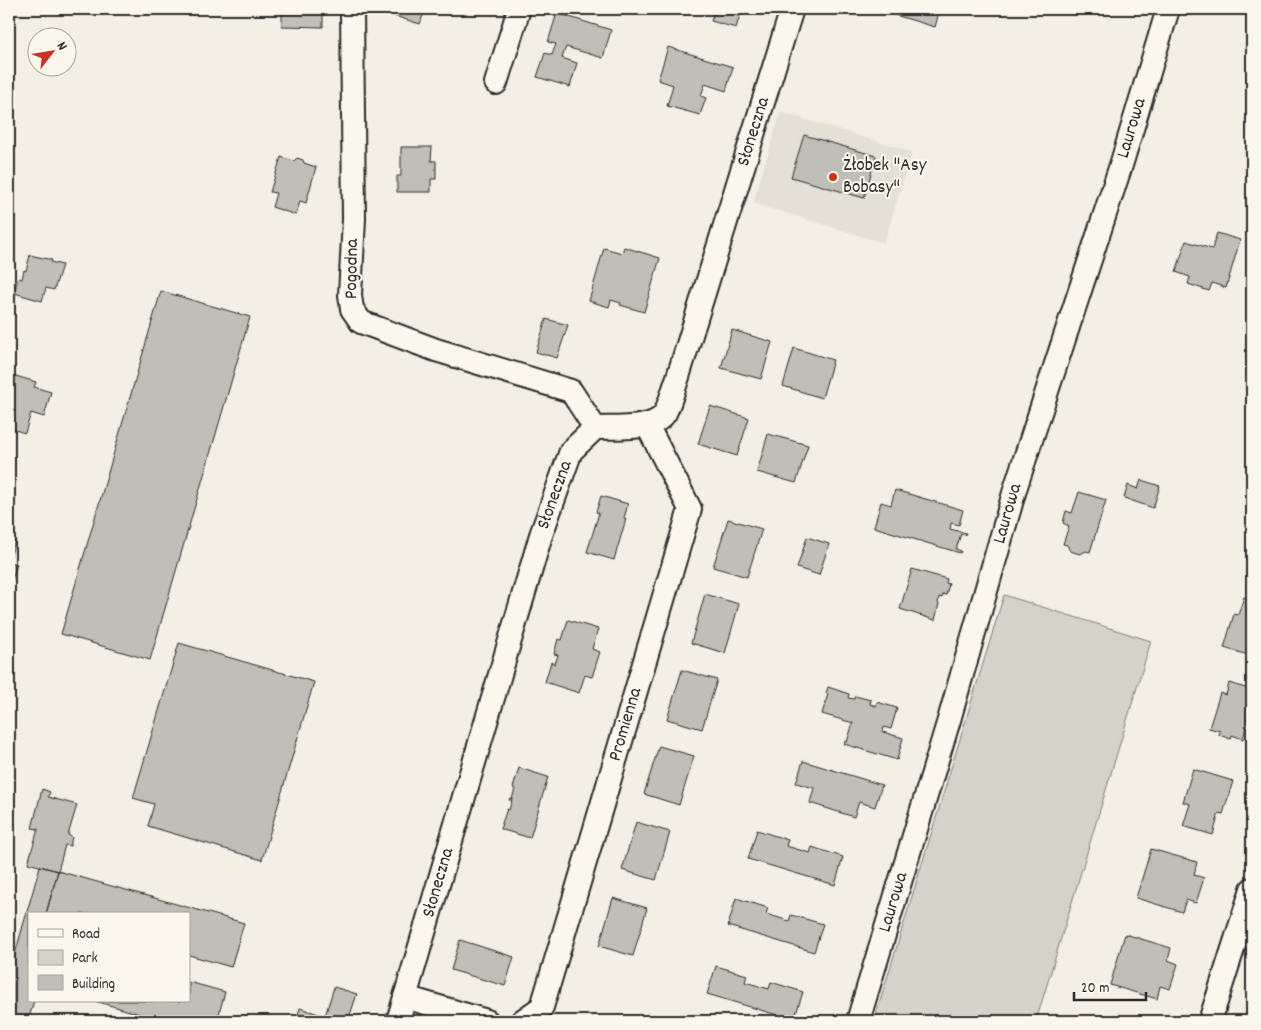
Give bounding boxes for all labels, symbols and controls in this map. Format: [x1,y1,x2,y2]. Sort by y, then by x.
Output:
north arrow [28,28,78,78]
text: N [51,38,72,55]
street label: Słoneczna [730,93,778,170]
street label: Laurowa [1110,94,1154,162]
place label: Żłobek "Asy Bobasy" [843,153,927,202]
marker: Żłobek "Asy Bobasy" [827,171,839,183]
street label: Pogodna [339,237,367,299]
street label: Słoneczna [531,456,580,533]
street label: Laurowa [987,479,1030,547]
street label: Promienna [602,684,650,765]
street label: Słoneczna [416,844,462,921]
street label: Laurowa [872,868,916,936]
legend [28,912,190,1002]
text: Road [72,924,100,946]
text: Park [72,948,98,970]
scale bar [1074,970,1146,1002]
text: Building [72,974,115,996]
text: 20 m [1081,978,1109,1000]

